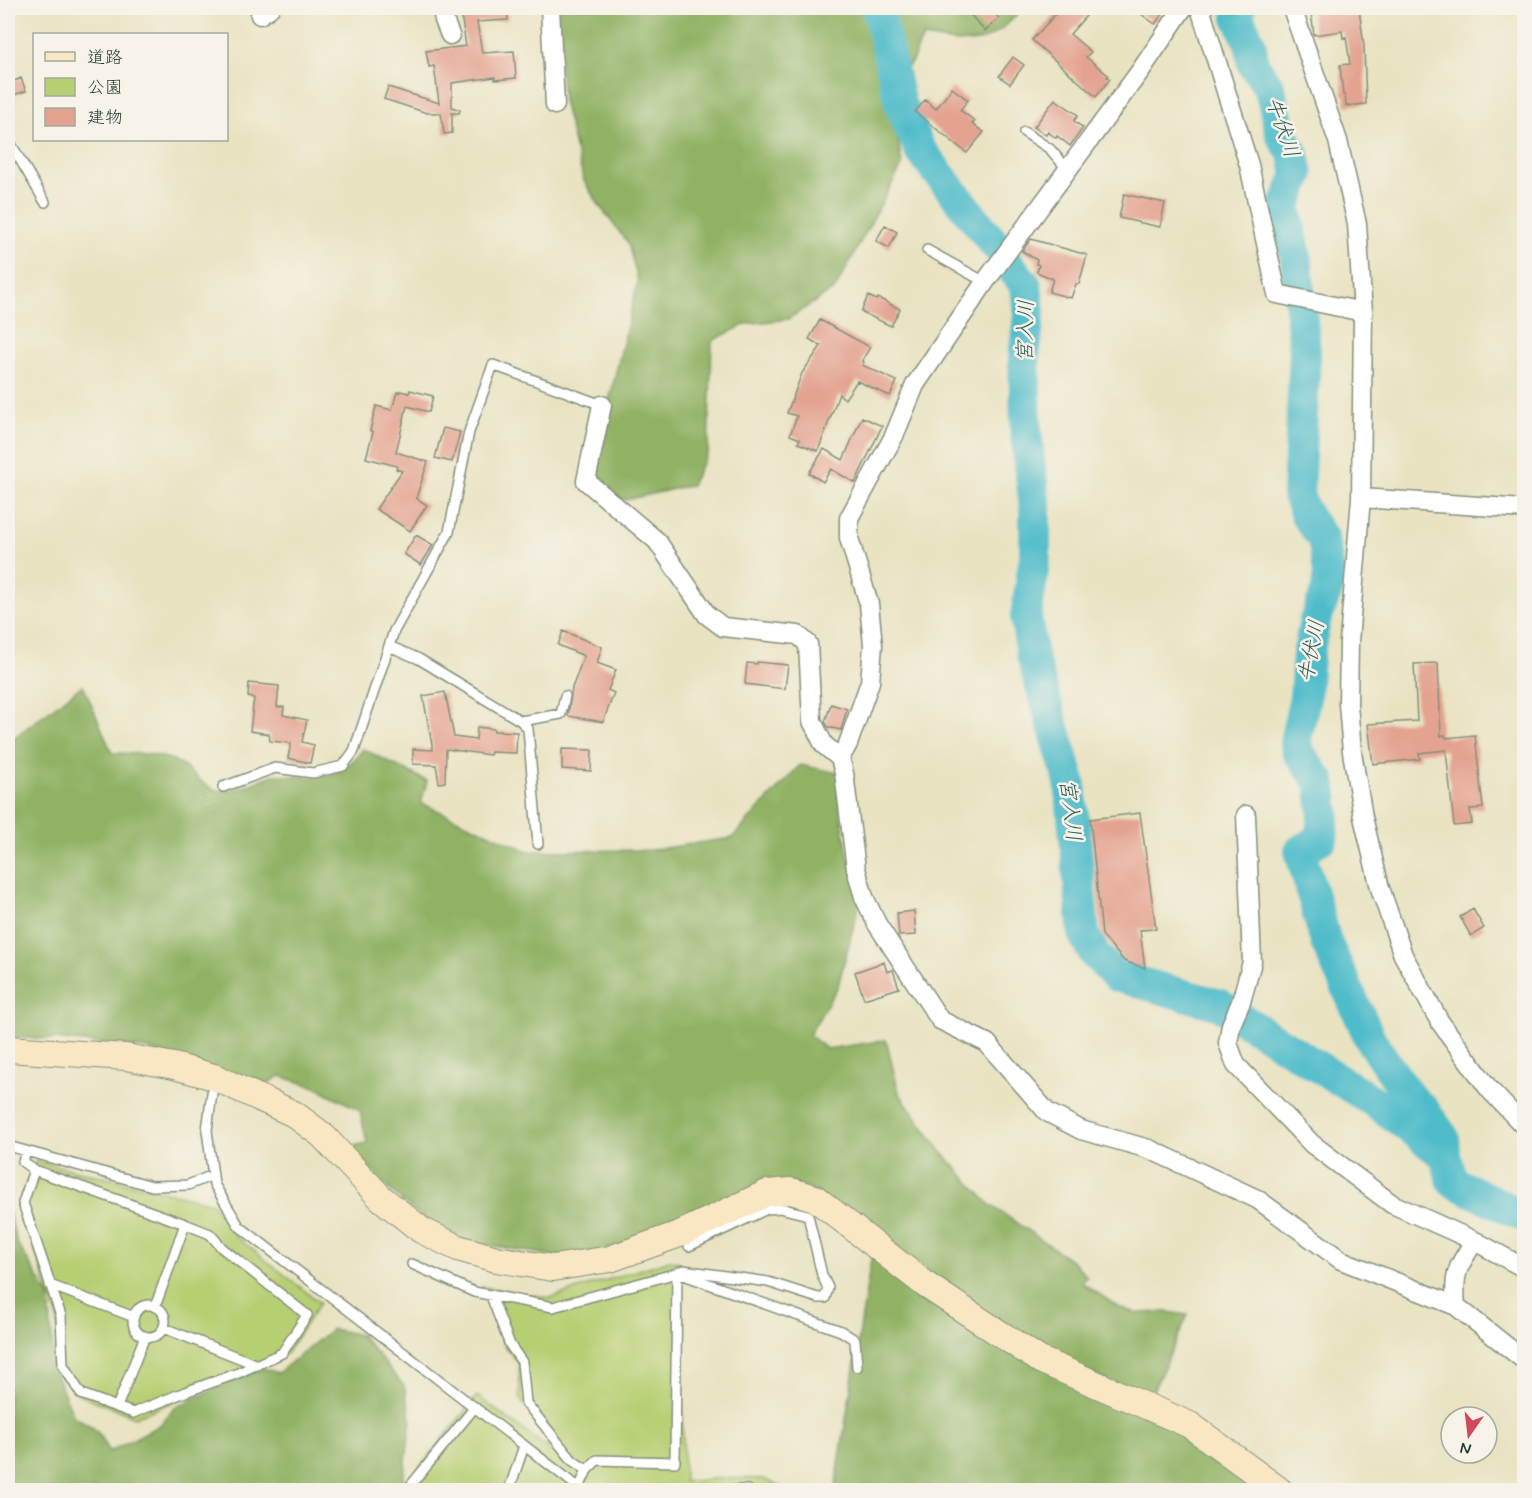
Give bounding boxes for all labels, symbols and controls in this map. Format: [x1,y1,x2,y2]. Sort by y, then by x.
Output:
legend [33,33,228,141]
text: 道路 [87,46,123,70]
text: 公園 [87,76,123,100]
water label: 牛伏川 [1259,93,1306,162]
text: 建物 [87,106,123,130]
water label: 宮入川 [1011,299,1041,363]
water label: 牛伏川 [1292,618,1332,685]
water label: 宮入川 [1052,777,1088,843]
north arrow [1439,1405,1499,1465]
text: N [1458,1437,1473,1460]

